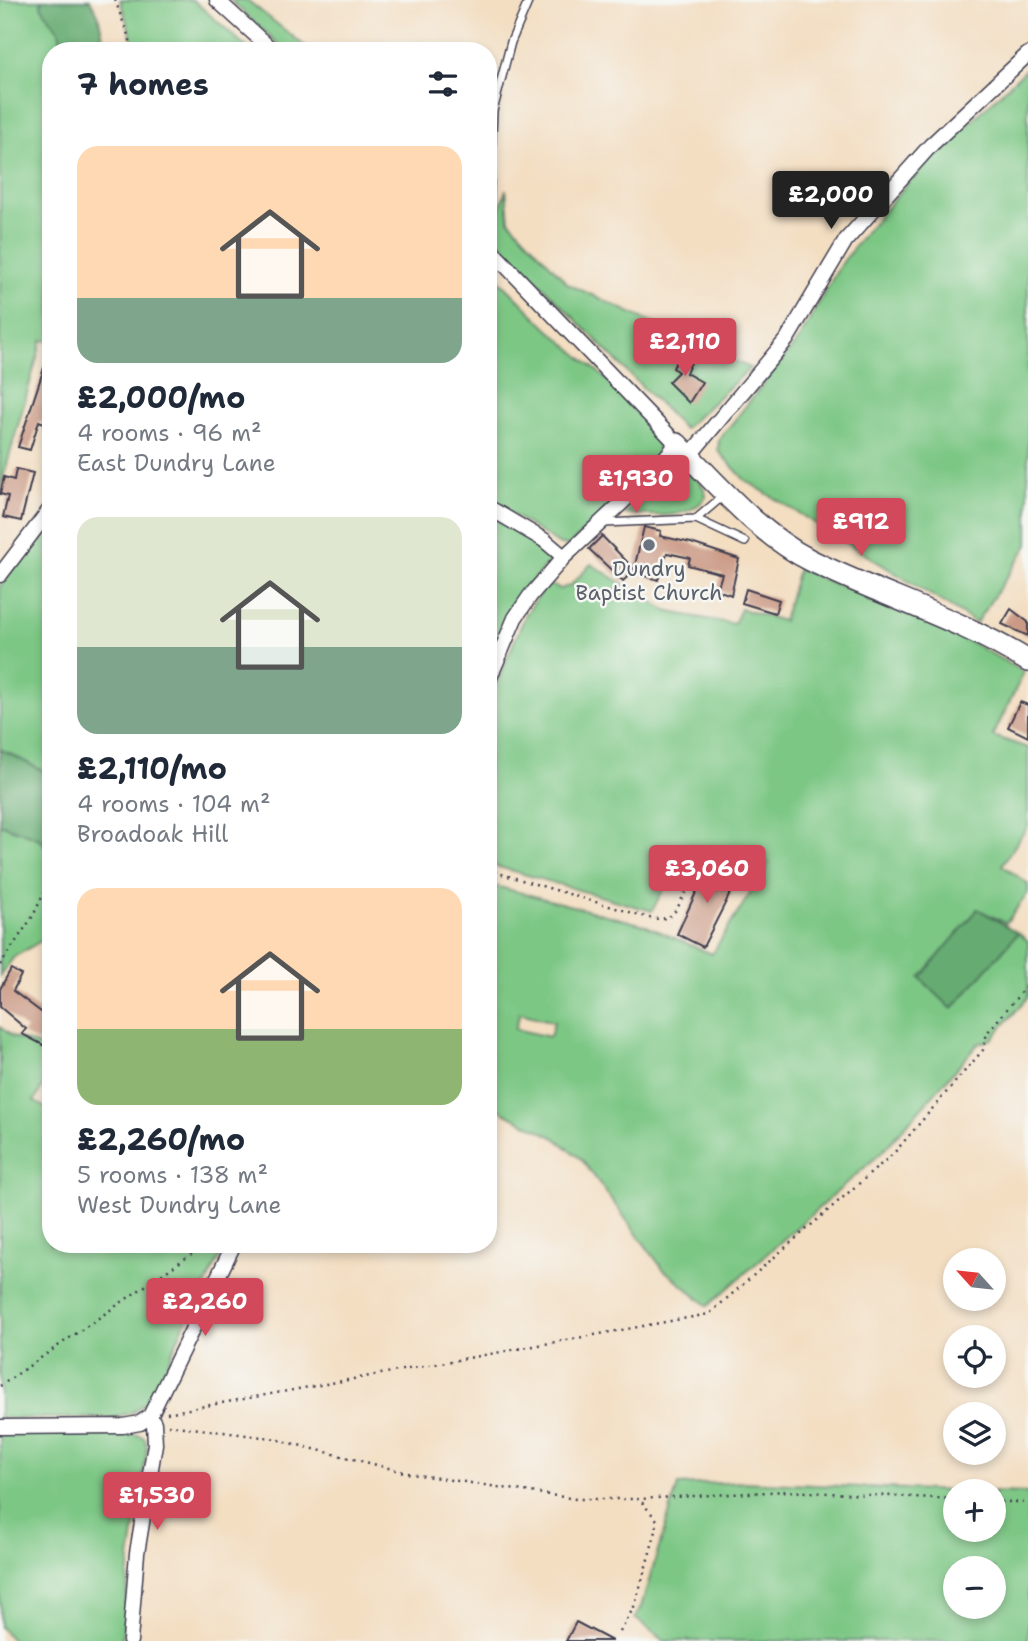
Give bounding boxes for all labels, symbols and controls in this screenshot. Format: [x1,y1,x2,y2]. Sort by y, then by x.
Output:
text: 7 homes [77,64,209,105]
icon: filters [424,65,462,103]
pin: £2,000 [774,172,888,231]
text: £2,000 [788,179,874,209]
icon: home [207,191,333,317]
pin: £2,110 [628,318,742,378]
text: £2,110 [649,326,721,356]
text: £2,000/mo [77,377,245,418]
text: 4 rooms · 96 m² [77,418,262,448]
text: East Dundry Lane [77,448,276,478]
pin: £1,930 [579,456,693,515]
text: £1,930 [598,463,674,493]
pin: £912 [820,498,902,558]
text: £912 [833,506,889,536]
marker: Dundry Baptist Church [641,537,657,553]
place label: Dundry Baptist Church [576,555,722,607]
icon: home [207,562,333,688]
text: £2,110/mo [77,748,227,789]
text: 4 rooms · 104 m² [77,789,270,819]
text: Broadoak Hill [77,819,228,849]
pin: £3,060 [650,846,764,905]
text: £3,060 [665,853,749,883]
icon: home [207,933,333,1059]
text: £2,260/mo [77,1119,245,1160]
text: 5 rooms · 138 m² [77,1160,268,1190]
text: West Dundry Lane [77,1190,281,1220]
north arrow [943,1248,1006,1311]
map controls [943,1248,1006,1619]
pin: £2,260 [148,1278,262,1338]
text: £2,260 [162,1286,248,1316]
button: locate [943,1325,1006,1388]
button: layers [943,1402,1006,1465]
pin: £1,530 [100,1472,214,1532]
button: + [943,1479,1006,1542]
text: £1,530 [119,1480,195,1510]
button: − [943,1556,1006,1619]

